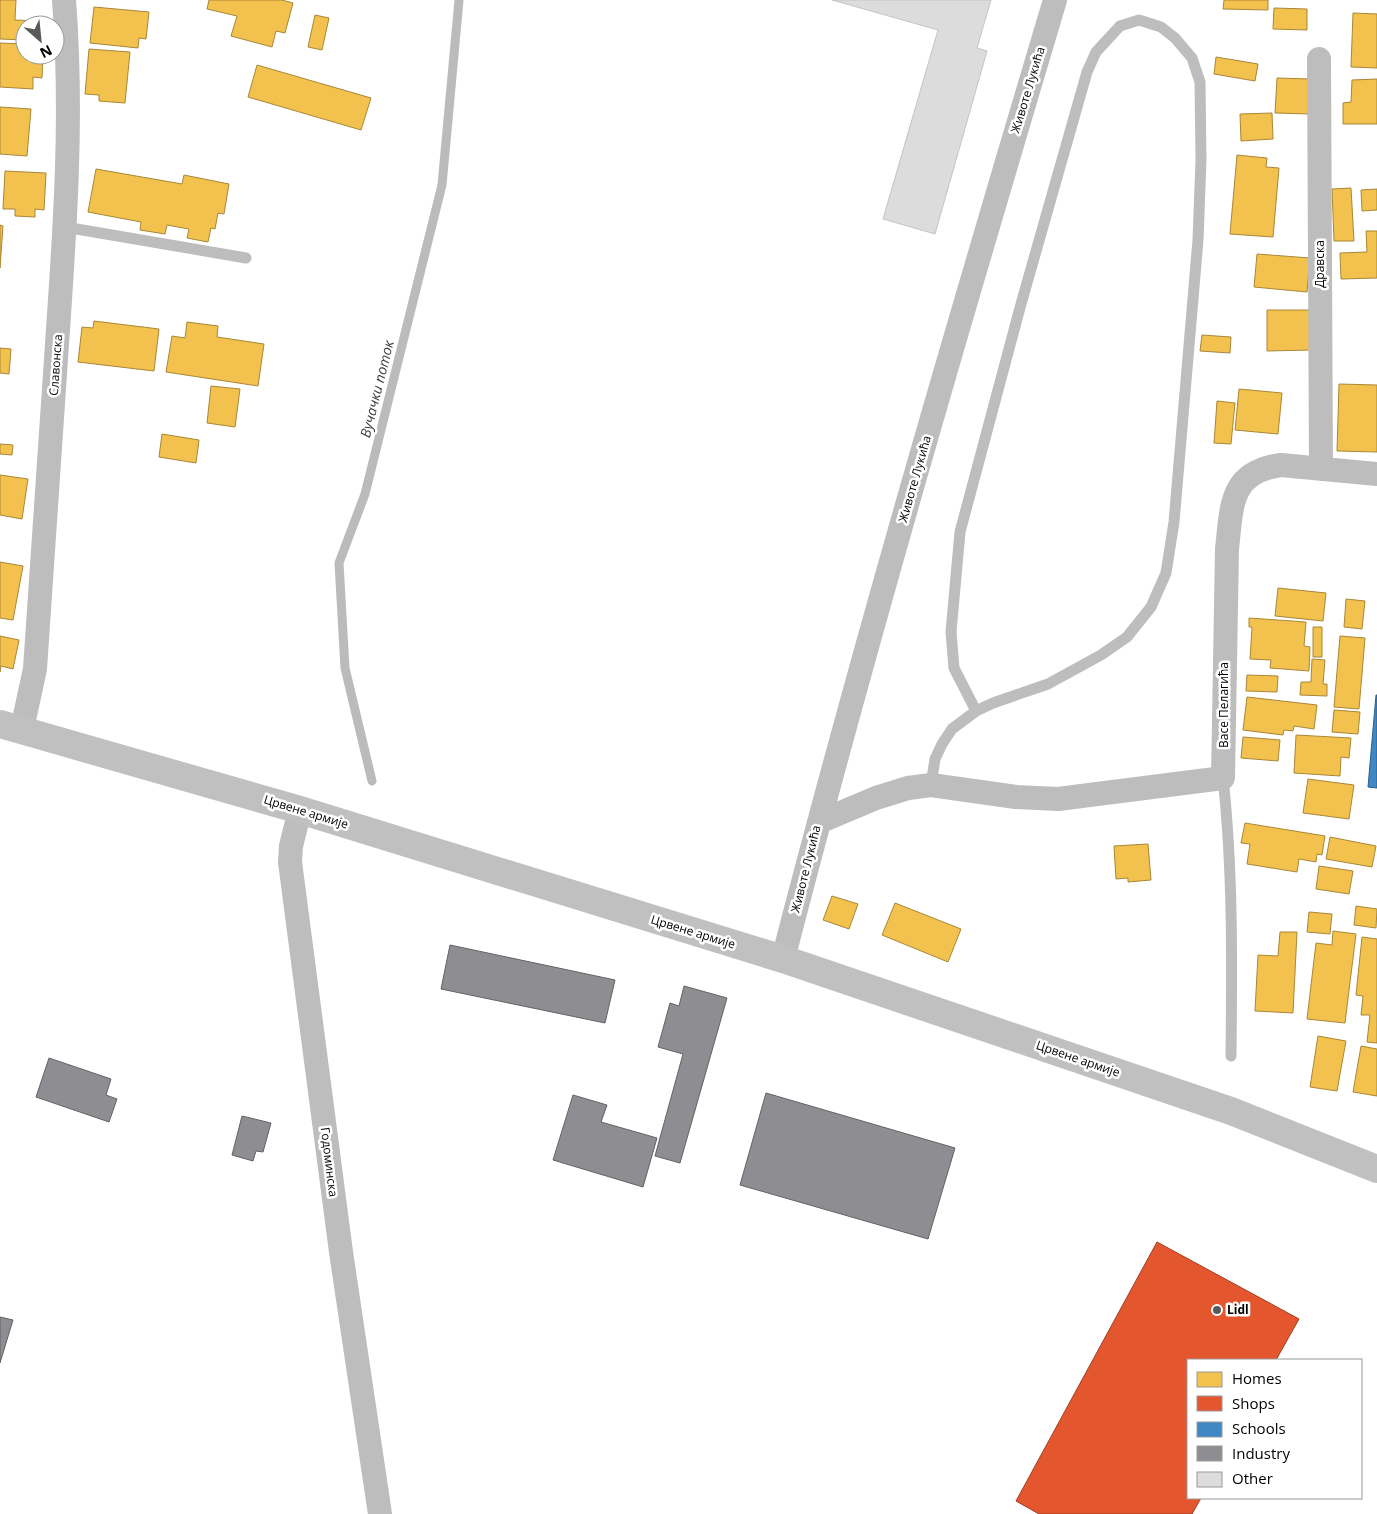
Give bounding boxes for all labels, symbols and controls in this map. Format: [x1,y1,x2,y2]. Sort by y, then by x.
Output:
north arrow [15,15,65,65]
text: N [37,41,56,63]
street label: Животе Лукића [1006,44,1049,135]
street label: Дравска [1311,240,1328,288]
street label: Славонска [45,334,66,396]
water label: Вучачки поток [355,337,398,439]
street label: Животе Лукића [894,433,935,524]
street label: Васе Пелагића [1215,662,1232,748]
street label: Црвене армије [262,791,351,833]
street label: Животе Лукића [786,823,825,914]
street label: Црвене армије [649,911,738,953]
street label: Црвене армије [1034,1036,1123,1081]
street label: Годоминска [317,1126,342,1198]
place label: Lidl [1227,1301,1249,1318]
marker: Lidl [1211,1304,1223,1316]
legend [1187,1359,1362,1499]
text: Homes [1232,1368,1282,1388]
text: Shops [1232,1393,1275,1413]
text: Schools [1232,1418,1286,1438]
text: Industry [1232,1443,1290,1463]
text: Other [1232,1468,1273,1488]

